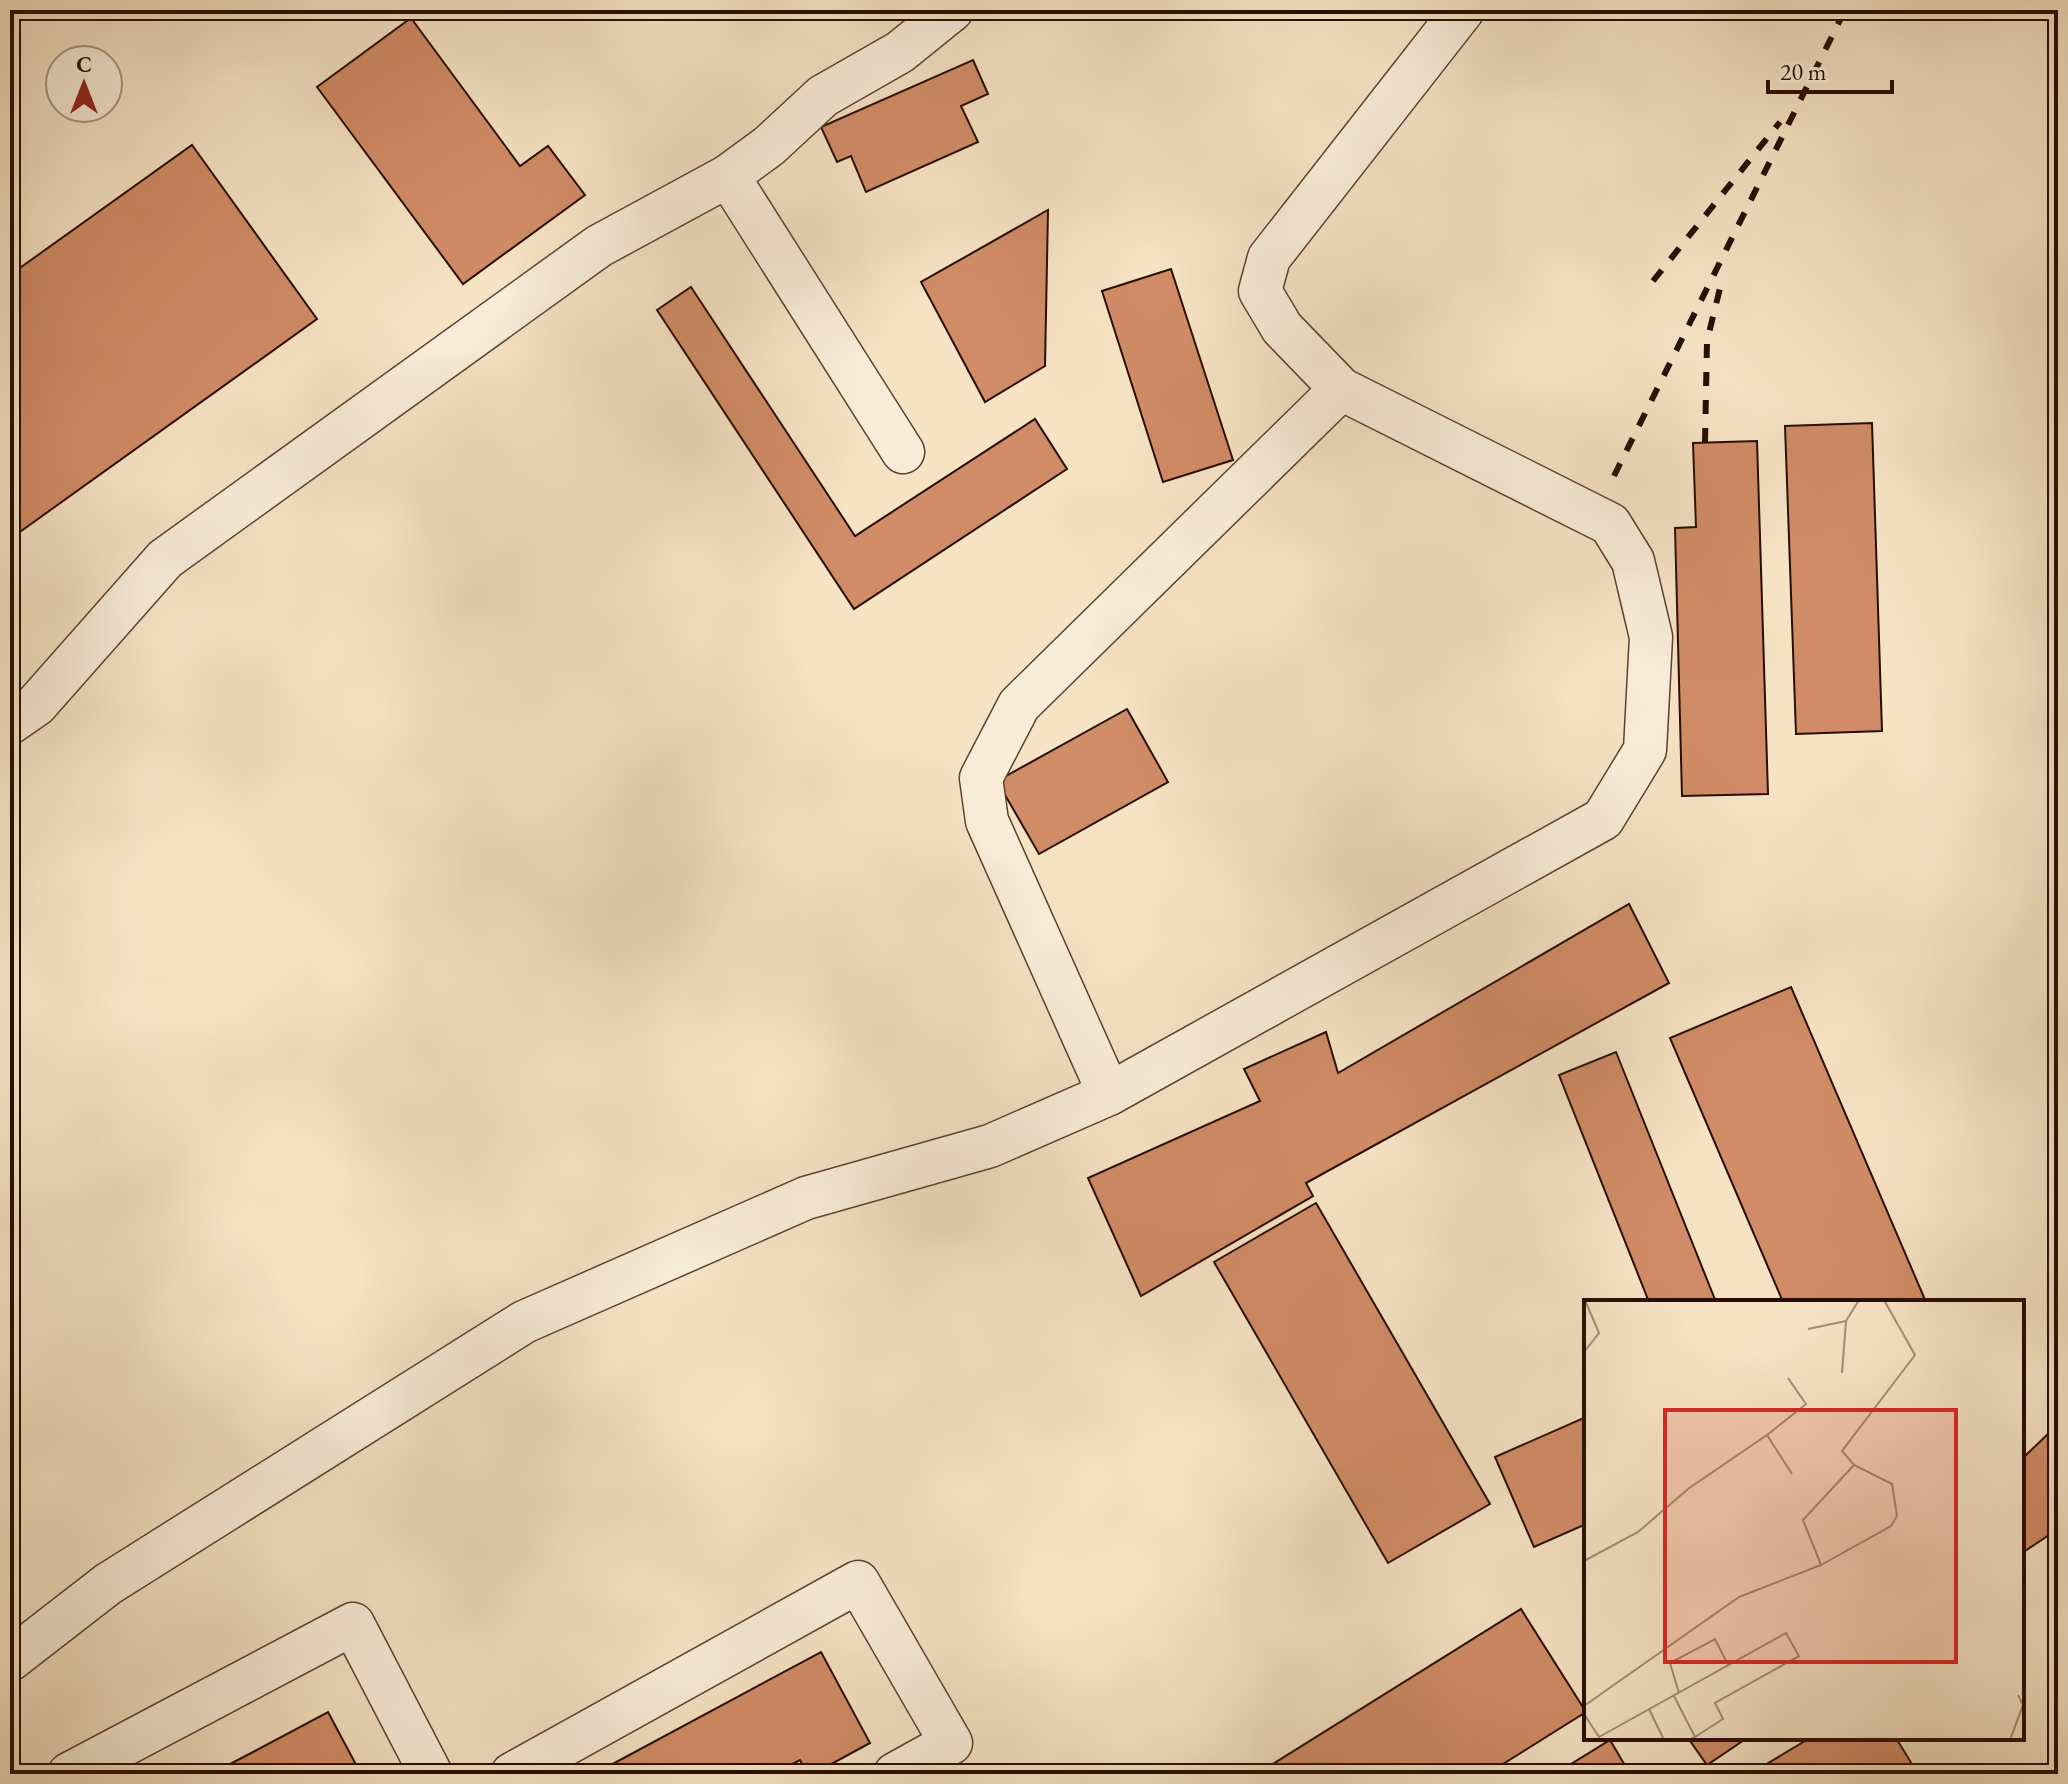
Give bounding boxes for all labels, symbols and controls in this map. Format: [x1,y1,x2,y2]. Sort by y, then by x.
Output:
north arrow [44,44,124,124]
scale bar [1768,44,1892,94]
text: С [76,50,92,79]
text: 20 m [1780,56,1827,87]
inset map [1584,1300,2024,1740]

